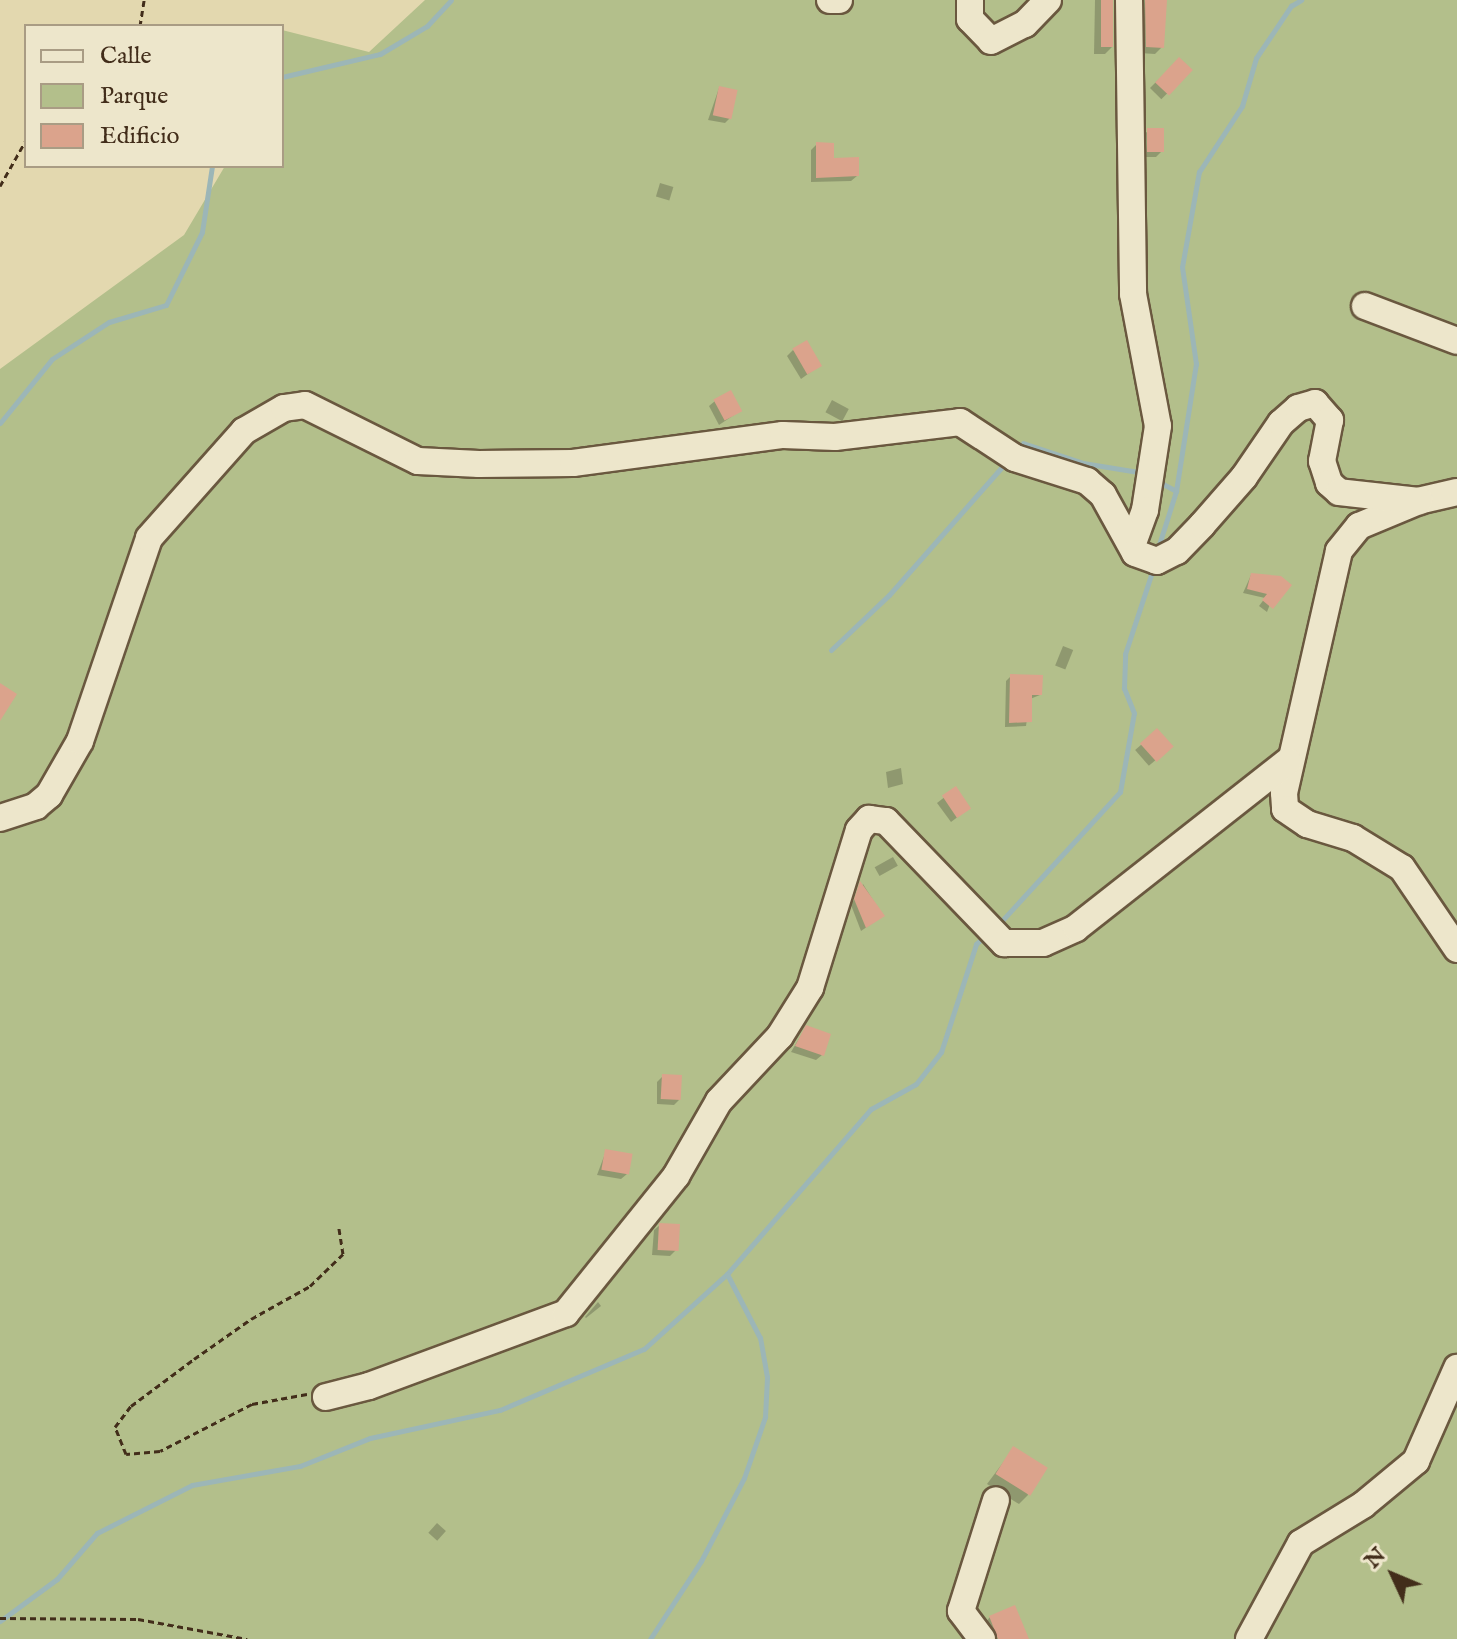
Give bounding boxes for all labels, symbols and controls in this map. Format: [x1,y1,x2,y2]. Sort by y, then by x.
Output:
legend [24,24,284,168]
text: Calle [100,41,152,72]
text: Parque [100,81,168,112]
text: Edificio [100,121,179,152]
north arrow [1353,1535,1433,1615]
text: N [1359,1542,1392,1575]

